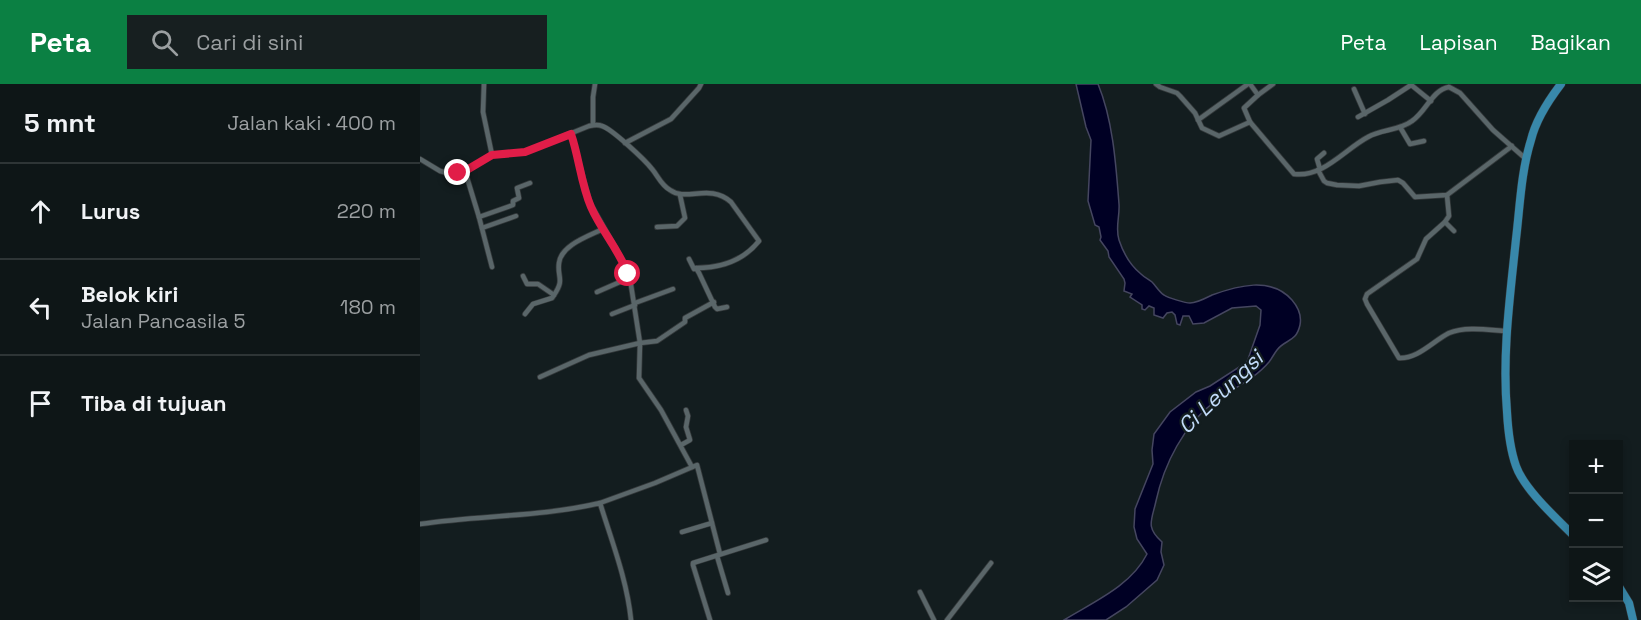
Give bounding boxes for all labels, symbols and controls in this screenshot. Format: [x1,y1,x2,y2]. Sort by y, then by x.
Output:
search box [127,15,547,69]
text: Peta [30,24,91,60]
icon: search [148,26,181,59]
text: Cari di sini [196,28,303,56]
text: Peta [1341,29,1387,56]
text: Lapisan [1420,29,1498,56]
text: Bagikan [1531,29,1611,56]
text: 5 mnt [24,106,96,140]
text: Jalan kaki · 400 m [227,110,396,136]
route end [444,159,470,185]
icon: ahead [24,195,57,228]
text: Lurus [81,197,140,225]
text: 220 m [337,198,396,224]
route start [614,260,640,286]
text: Belok kiri [81,280,178,308]
icon: left [24,291,57,324]
text: 180 m [340,294,396,320]
text: Jalan Pancasila 5 [81,308,246,334]
water label: Ci Leungsi [1171,343,1271,440]
icon: arrive [24,387,57,420]
text: Tiba di tujuan [81,389,227,417]
map controls [1569,440,1623,602]
button: + [1569,440,1623,494]
button: − [1569,494,1623,548]
button: layers [1569,548,1623,602]

